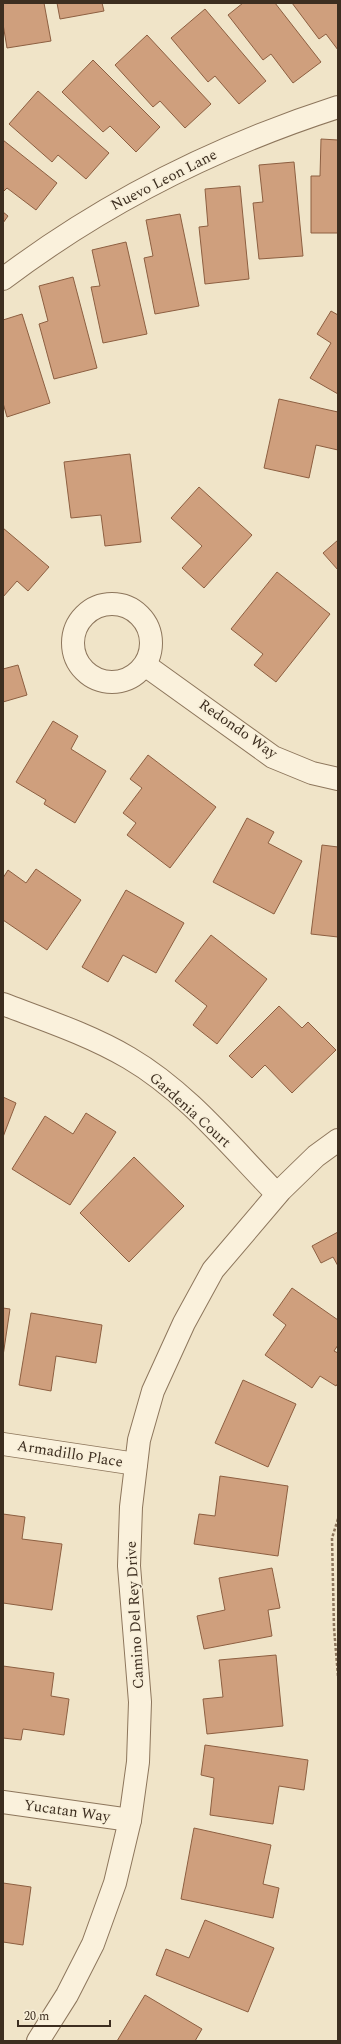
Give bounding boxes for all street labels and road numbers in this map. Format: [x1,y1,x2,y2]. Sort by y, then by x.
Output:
street label: Nuevo Leon Lane [107,143,221,217]
street label: Redondo Way [194,693,283,765]
street label: Gardenia Court [144,1067,236,1153]
street label: Armadillo Place [15,1434,125,1474]
street label: Camino Del Rey Drive [120,1540,150,1690]
street label: Yucatan Way [22,1794,112,1829]

